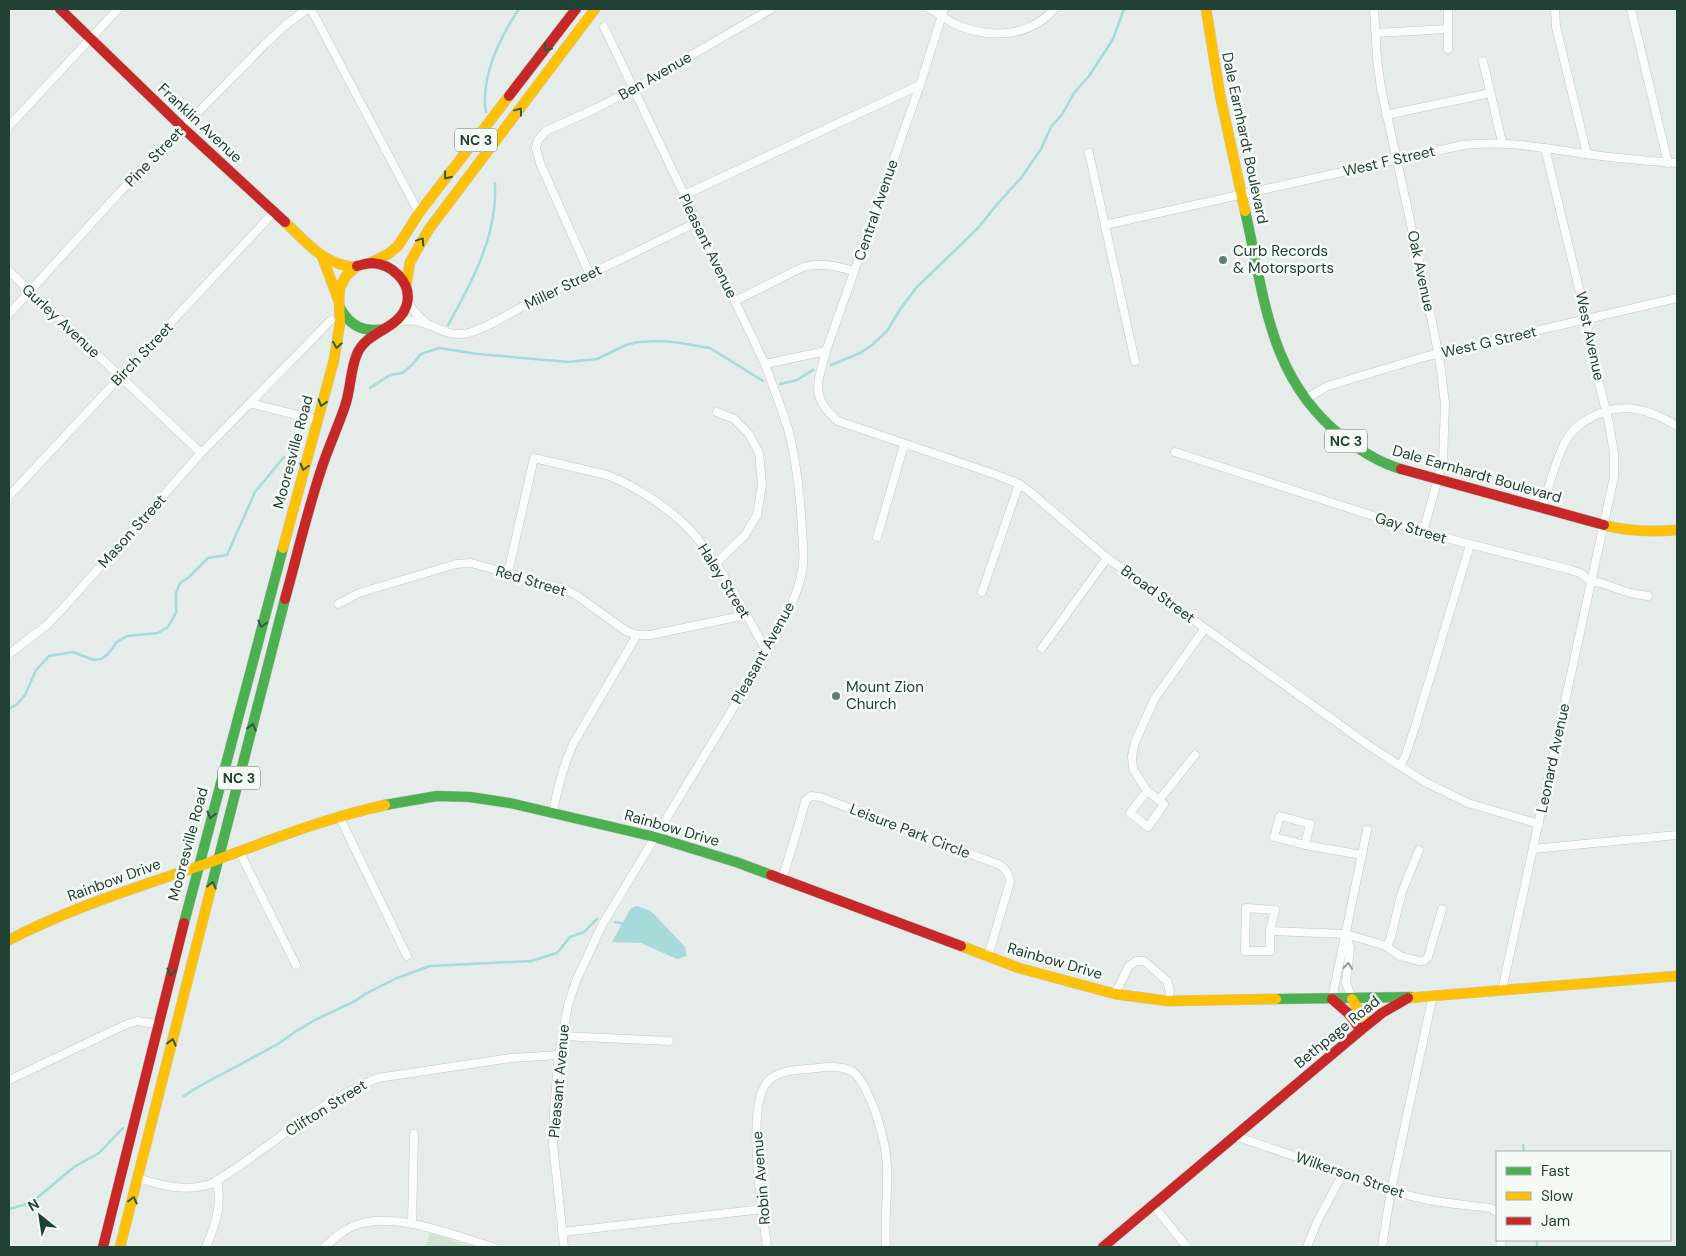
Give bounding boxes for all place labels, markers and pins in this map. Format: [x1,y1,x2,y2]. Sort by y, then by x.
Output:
place label: Curb Records & Motorsports [1233,241,1334,278]
marker: Curb Records & Motorsports [1217,254,1229,266]
place label: Mount Zion Church [846,677,924,714]
marker: Mount Zion Church [830,690,842,702]

